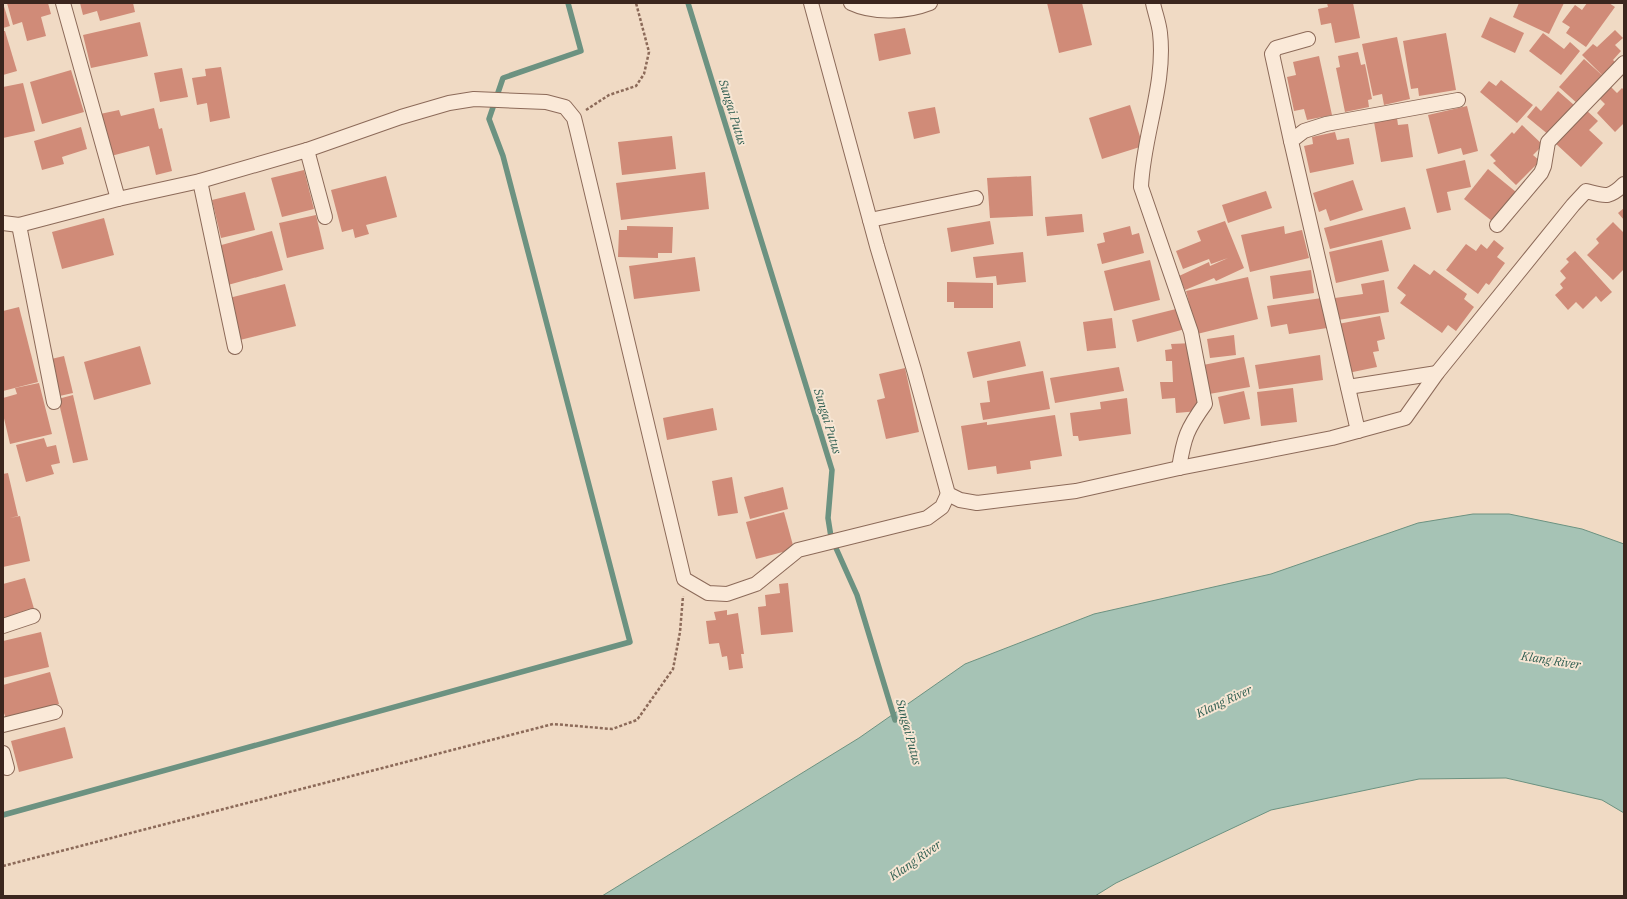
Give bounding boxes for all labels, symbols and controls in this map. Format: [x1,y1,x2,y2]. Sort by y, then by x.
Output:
water label: Sungai Putus [716,76,750,147]
water label: Sungai Putus [811,385,845,456]
water label: Klang River [1519,648,1583,672]
water label: Klang River [1193,681,1255,721]
water label: Sungai Putus [893,696,925,767]
water label: Klang River [885,836,944,884]

